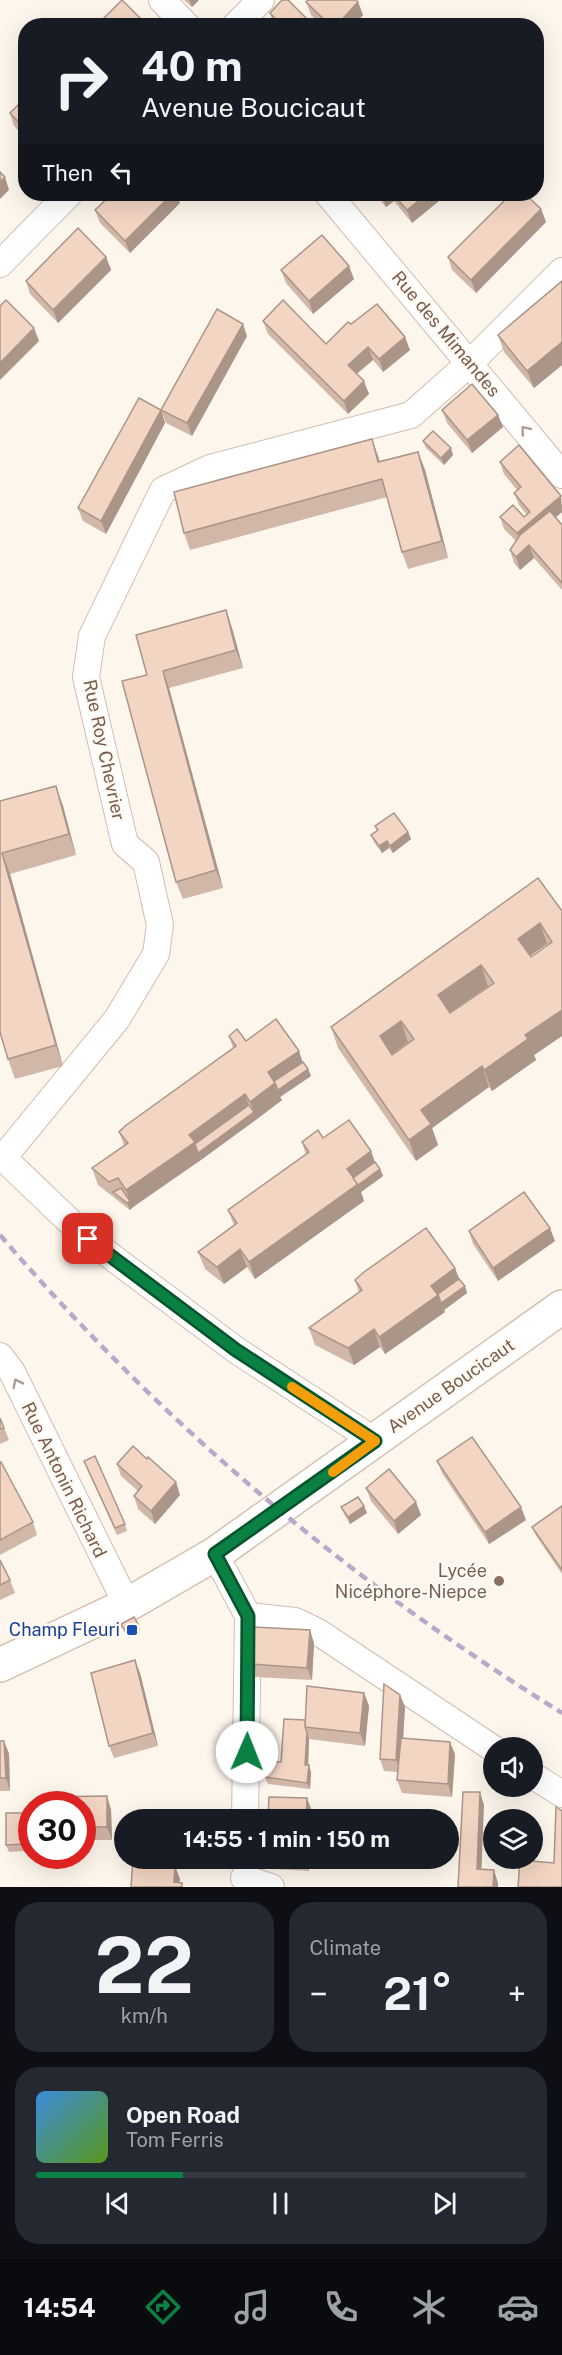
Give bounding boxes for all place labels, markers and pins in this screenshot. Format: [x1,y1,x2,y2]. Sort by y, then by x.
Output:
pin [62,1213,113,1264]
place label: Lycée Nicéphore-Niepce [335,1560,487,1602]
marker: Lycée Nicéphore-Niepce [492,1574,506,1588]
place label: Champ Fleuri [9,1619,120,1640]
marker: Champ Fleuri [125,1623,139,1637]

